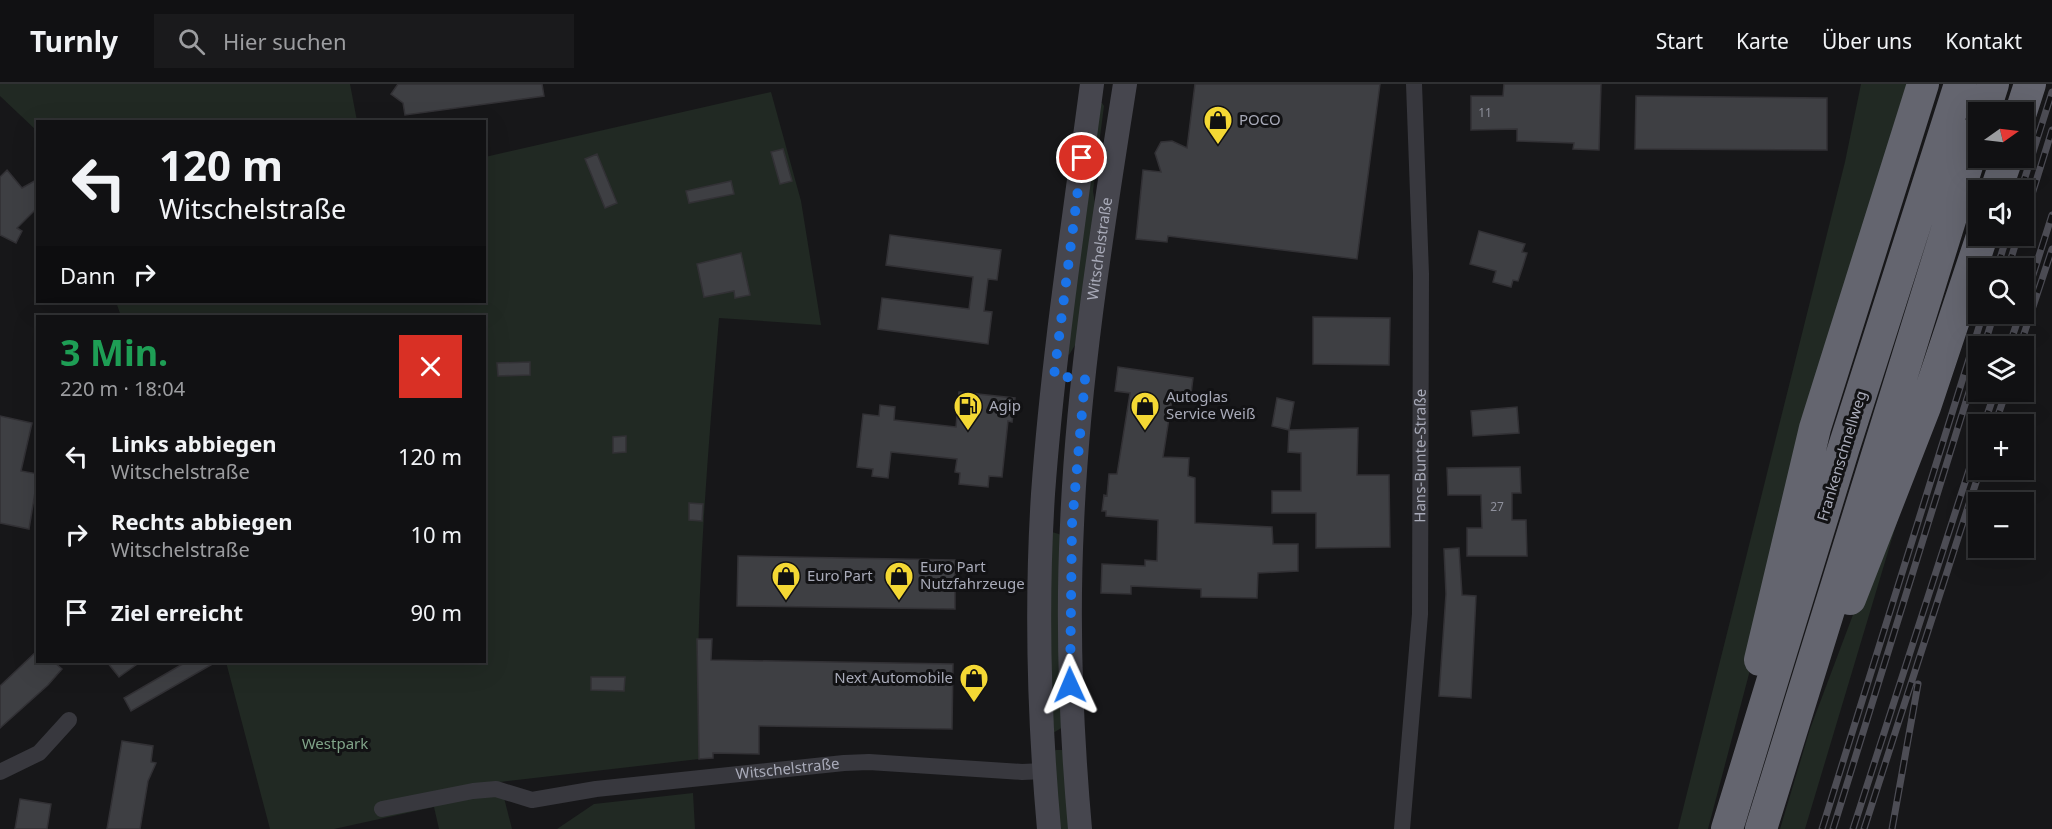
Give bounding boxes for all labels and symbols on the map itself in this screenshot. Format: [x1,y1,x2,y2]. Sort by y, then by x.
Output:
north arrow [1968,102,2034,168]
shop icon: POCO [1202,104,1234,146]
house number: 11 [1478,104,1492,121]
place label: POCO [1239,109,1281,129]
pin [1056,132,1107,183]
street label: Witschelstraße [1082,196,1116,302]
place label: Autoglas Service Weiß [1166,386,1255,423]
street label: Frankenschnellweg [1812,388,1870,524]
street label: Hans-Bunte-Straße [1409,389,1430,523]
fuel station icon: Agip [952,390,984,432]
shop icon: Autoglas Service Weiß [1129,390,1161,432]
place label: Agip [989,395,1021,415]
house number: 27 [1490,498,1504,515]
place label: Euro Part Nutzfahrzeuge [920,556,1025,593]
shop icon: Euro Part [770,560,802,602]
shop icon: Euro Part Nutzfahrzeuge [883,560,915,602]
place label: Euro Part [807,565,873,585]
position arrow [1038,653,1102,717]
shop icon: Next Automobile [958,662,990,704]
place label: Next Automobile [834,667,953,687]
park label: Westpark [302,733,368,753]
street label: Witschelstraße [735,753,840,783]

